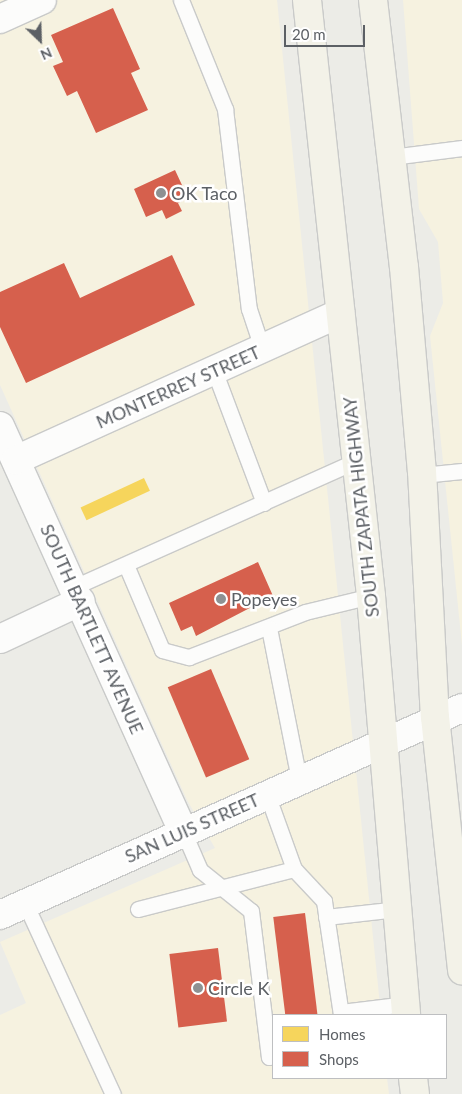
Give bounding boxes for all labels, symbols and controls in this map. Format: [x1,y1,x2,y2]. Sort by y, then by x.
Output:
north arrow [15,15,65,65]
scale bar [287,15,368,47]
text: 20 m [292,25,326,43]
text: N [38,44,55,64]
place label: OK Taco [171,182,238,204]
marker: OK Taco [155,187,167,199]
street label: MONTERREY STREET [92,341,264,433]
street label: SOUTH ZAPATA HIGHWAY [339,395,383,619]
street label: SOUTH BARTLETT AVENUE [36,520,148,738]
place label: Popeyes [231,588,297,610]
marker: Popeyes [215,593,227,605]
street label: SAN LUIS STREET [122,789,262,867]
place label: Circle K [208,977,269,999]
marker: Circle K [192,982,204,994]
legend [272,1014,447,1079]
text: Homes [319,1025,365,1043]
text: Shops [319,1050,359,1068]

